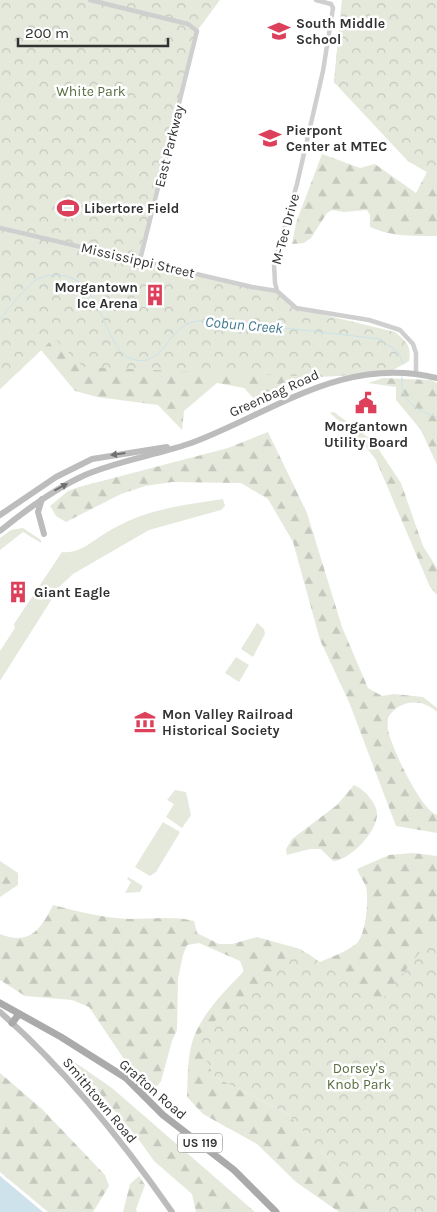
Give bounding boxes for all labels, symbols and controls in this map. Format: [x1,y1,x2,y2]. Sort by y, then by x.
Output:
scale bar [18,15,168,47]
place label: South Middle School [296,15,385,48]
school or university icon: South Middle School [266,18,292,44]
text: 200 m [25,24,69,42]
park label: White Park [56,83,126,100]
street label: East Parkway [151,103,188,189]
place label: Pierpont Center at MTEC [286,122,387,155]
school or university icon: Pierpont Center at MTEC [257,125,283,151]
street label: M-Tec Drive [268,192,303,267]
sports icon: Libertore Field [55,195,81,221]
place label: Libertore Field [84,200,179,217]
street label: Mississippi Street [79,239,196,282]
place label: Morgantown Ice Arena [55,279,138,312]
building icon: Morgantown Ice Arena [142,282,168,308]
water label: Cobun Creek [204,313,284,337]
street label: Greenbag Road [227,366,322,421]
public building icon: Morgantown Utility Board [353,390,379,416]
place label: Morgantown Utility Board [324,418,408,451]
one-way arrow [109,450,125,458]
one-way arrow [54,483,69,491]
building icon: Giant Eagle [5,579,31,605]
place label: Giant Eagle [34,584,110,601]
place label: Mon Valley Railroad Historical Society [162,706,293,739]
museum icon: Mon Valley Railroad Historical Society [132,709,158,735]
street label: Smithtown Road [59,1054,140,1147]
street label: Grafton Road [116,1056,190,1123]
park label: Dorsey's Knob Park [327,1060,391,1093]
road number: US 119 [178,1134,222,1152]

